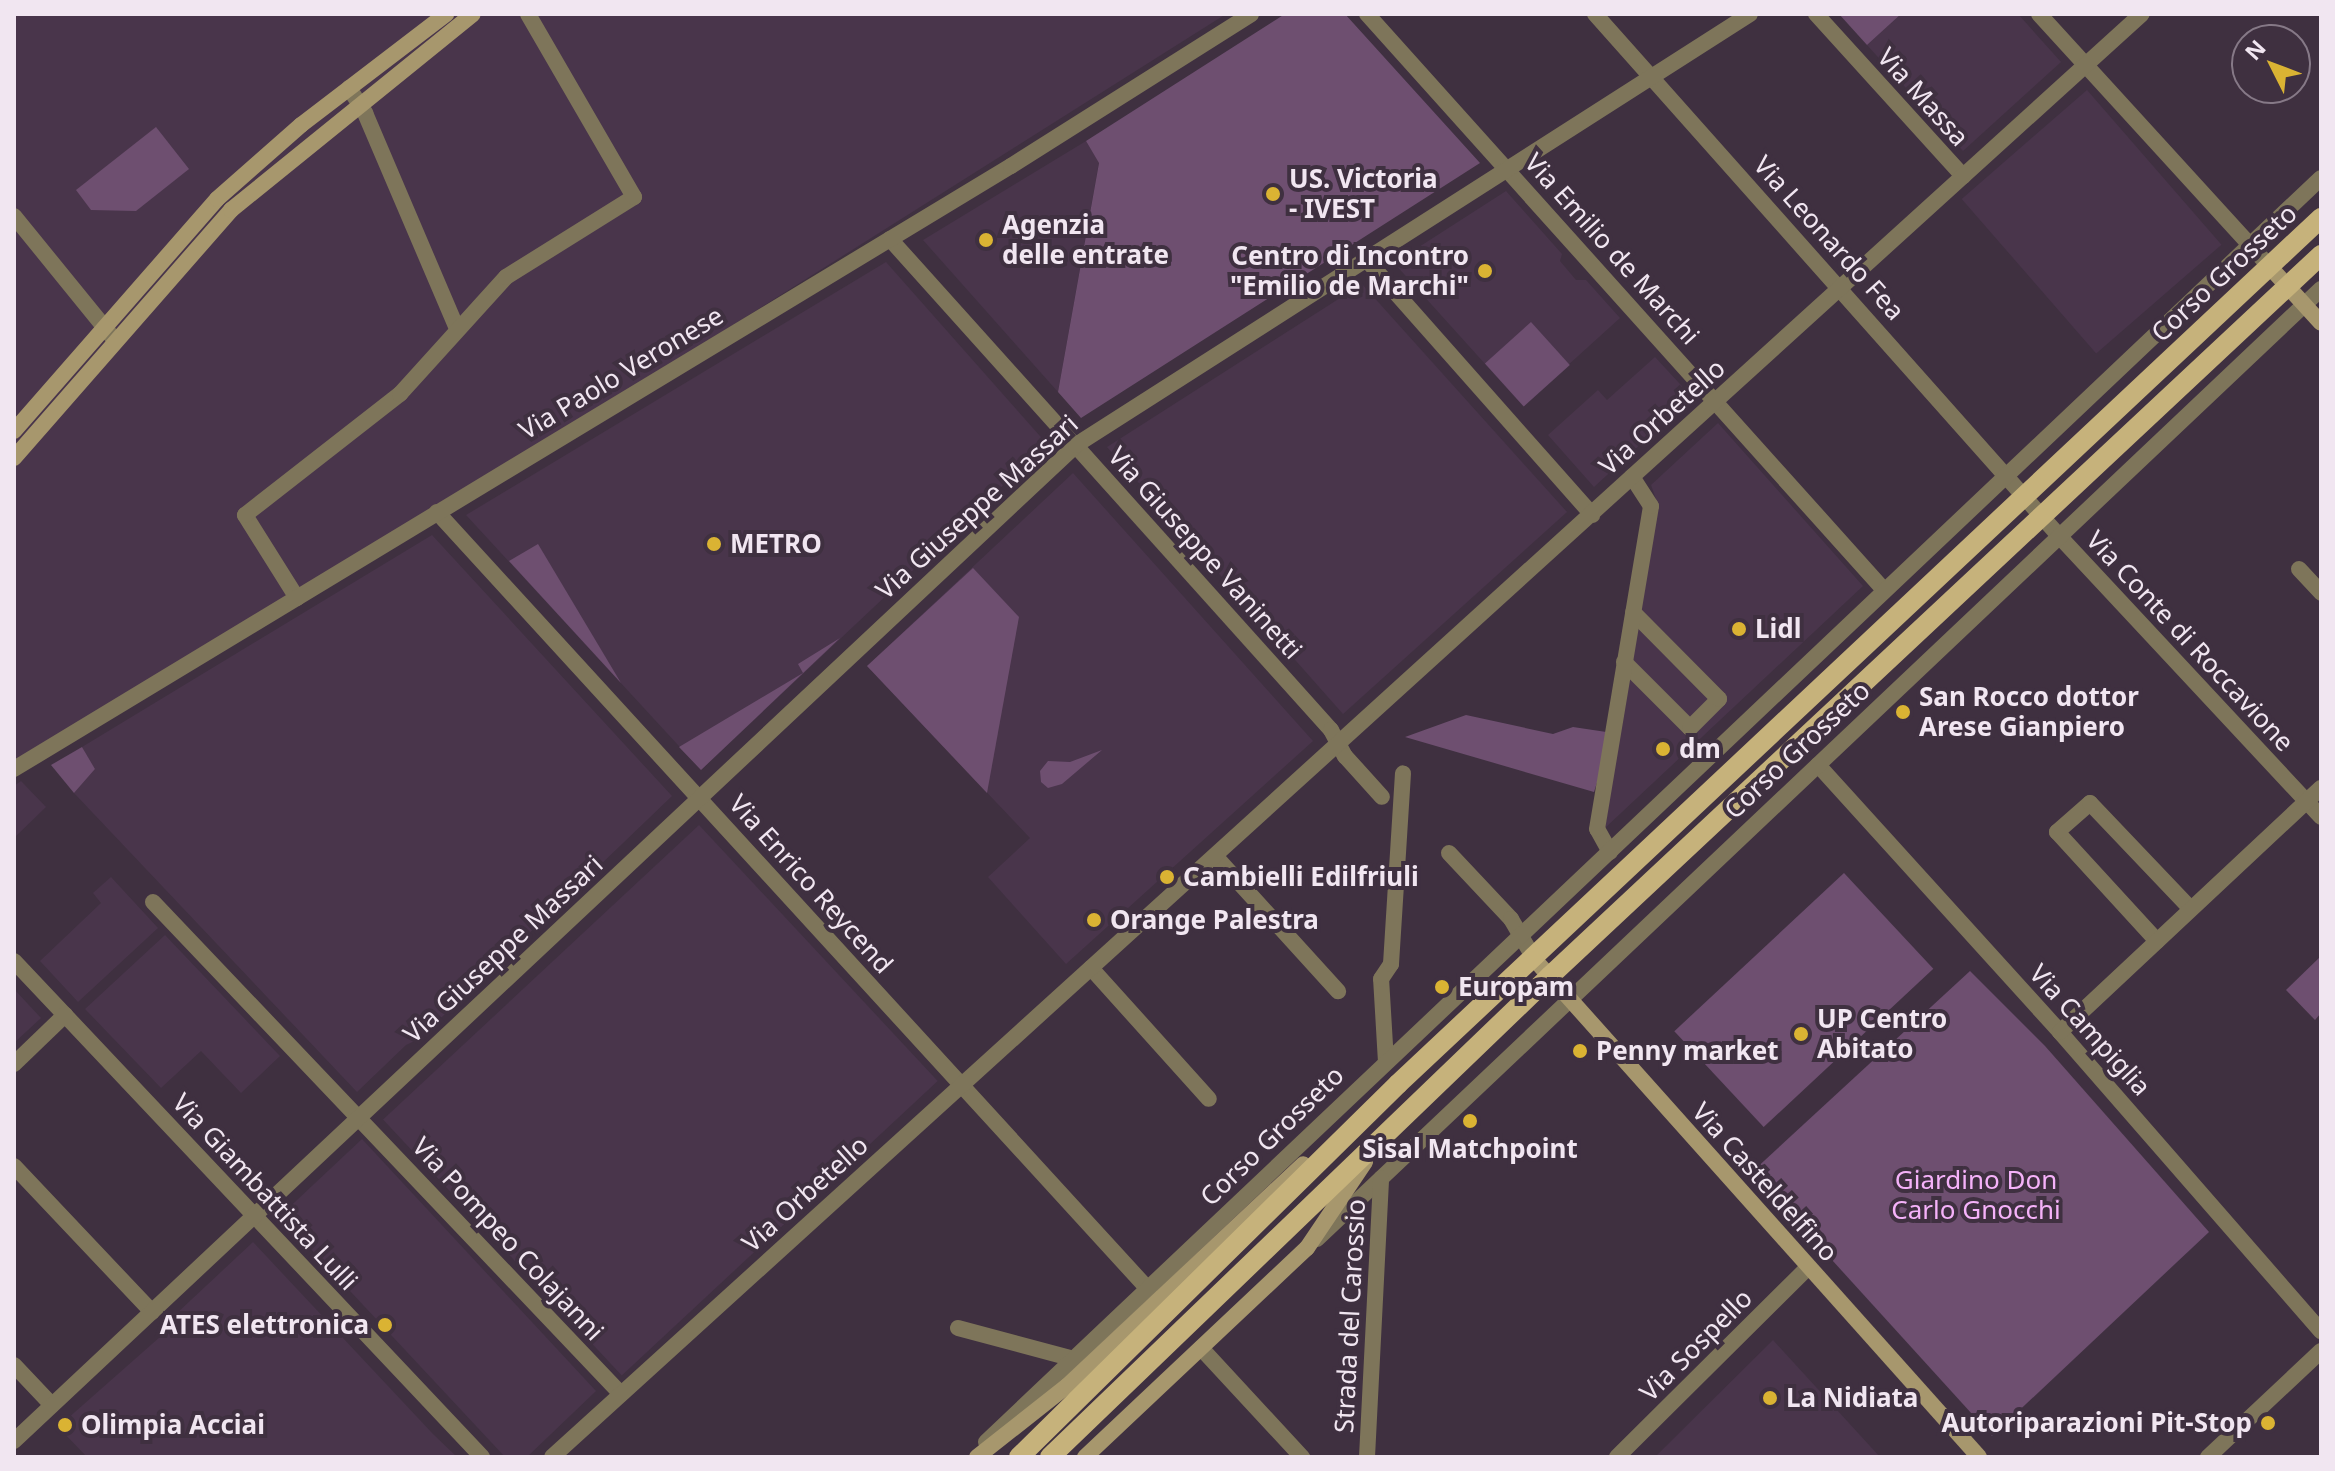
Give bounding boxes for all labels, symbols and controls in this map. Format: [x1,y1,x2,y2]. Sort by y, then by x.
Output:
north arrow [2231,24,2311,104]
text: N [2238,33,2272,66]
street label: Via Massa [1871,41,1975,153]
street label: Via Emilio de Marchi [1518,147,1706,351]
street label: Via Leonardo Fea [1747,150,1911,326]
place label: US. Victoria - IVEST [1289,163,1438,224]
marker: US. Victoria - IVEST [1264,185,1282,203]
street label: Corso Grosseto [2145,198,2303,348]
place label: Agenzia delle entrate [1002,209,1169,270]
marker: Agenzia delle entrate [977,231,995,249]
place label: Centro di Incontro "Emilio de Marchi" [1230,240,1469,302]
marker: Centro di Incontro "Emilio de Marchi" [1476,262,1494,280]
street label: Via Paolo Veronese [513,300,729,446]
street label: Via Orbetello [1593,352,1731,482]
street label: Via Giuseppe Massari [870,408,1084,606]
street label: Via Giuseppe Vaninetti [1102,441,1308,665]
street label: Via Conte di Roccavione [2080,524,2300,758]
place label: METRO [730,528,822,560]
marker: METRO [705,535,723,553]
place label: Lidl [1755,613,1801,645]
marker: Lidl [1730,620,1748,638]
street label: Corso Grosseto [1718,675,1876,825]
place label: San Rocco dottor Arese Gianpiero [1919,681,2139,742]
marker: San Rocco dottor Arese Gianpiero [1894,703,1912,721]
place label: dm [1679,733,1721,765]
marker: dm [1654,740,1672,758]
street label: Via Enrico Reycend [723,788,899,980]
street label: Via Giuseppe Massari [397,849,609,1049]
place label: Cambielli Edilfriuli [1183,861,1419,893]
marker: Cambielli Edilfriuli [1158,868,1176,886]
place label: Orange Palestra [1110,904,1319,936]
marker: Orange Palestra [1085,911,1103,929]
street label: Via Campiglia [2023,958,2157,1102]
place label: Europam [1458,971,1574,1003]
marker: Europam [1433,978,1451,996]
place label: UP Centro Abitato [1817,1003,1947,1064]
marker: UP Centro Abitato [1792,1025,1810,1043]
place label: Penny market [1596,1035,1779,1067]
marker: Penny market [1571,1042,1589,1060]
street label: Corso Grosseto [1194,1060,1350,1212]
street label: Via Giambattista Lulli [166,1087,364,1297]
street label: Via Casteldelfino [1686,1096,1844,1268]
marker: Sisal Matchpoint [1461,1112,1479,1130]
street label: Via Orbetello [736,1129,874,1259]
street label: Via Pompeo Colajanni [406,1131,610,1347]
place label: Sisal Matchpoint [1362,1133,1578,1165]
park label: Giardino Don Carlo Gnocchi [1891,1164,2061,1226]
street label: Strada del Carossio [1328,1198,1372,1434]
street label: Via Sospello [1633,1282,1759,1408]
place label: ATES elettronica [160,1309,369,1341]
marker: ATES elettronica [376,1316,394,1334]
place label: La Nidiata [1786,1382,1918,1414]
marker: La Nidiata [1761,1389,1779,1407]
place label: Autoriparazioni Pit-Stop [1941,1407,2252,1439]
place label: Olimpia Acciai [81,1409,265,1441]
marker: Autoriparazioni Pit-Stop [2259,1414,2277,1432]
marker: Olimpia Acciai [56,1416,74,1434]

